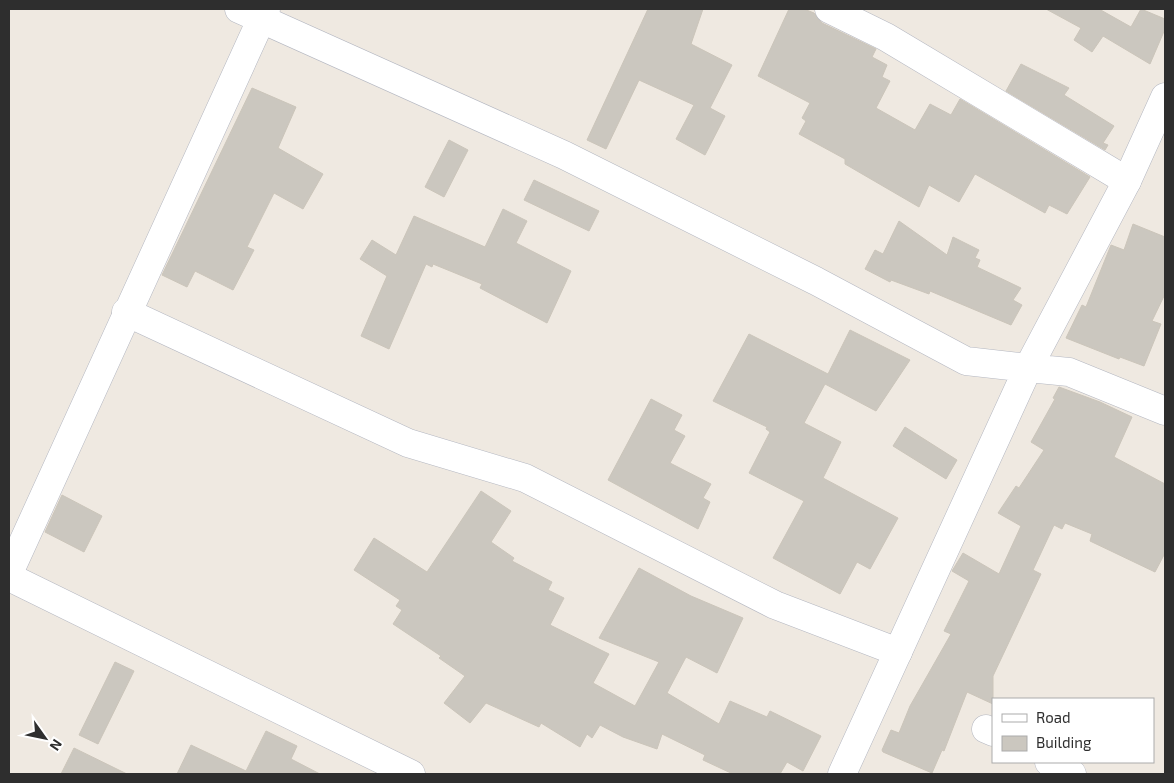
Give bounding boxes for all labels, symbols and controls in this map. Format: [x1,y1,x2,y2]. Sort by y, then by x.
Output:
legend [992,698,1154,763]
text: Road [1036,708,1071,726]
north arrow [20,713,70,763]
text: Building [1036,733,1092,751]
text: N [46,736,66,754]

